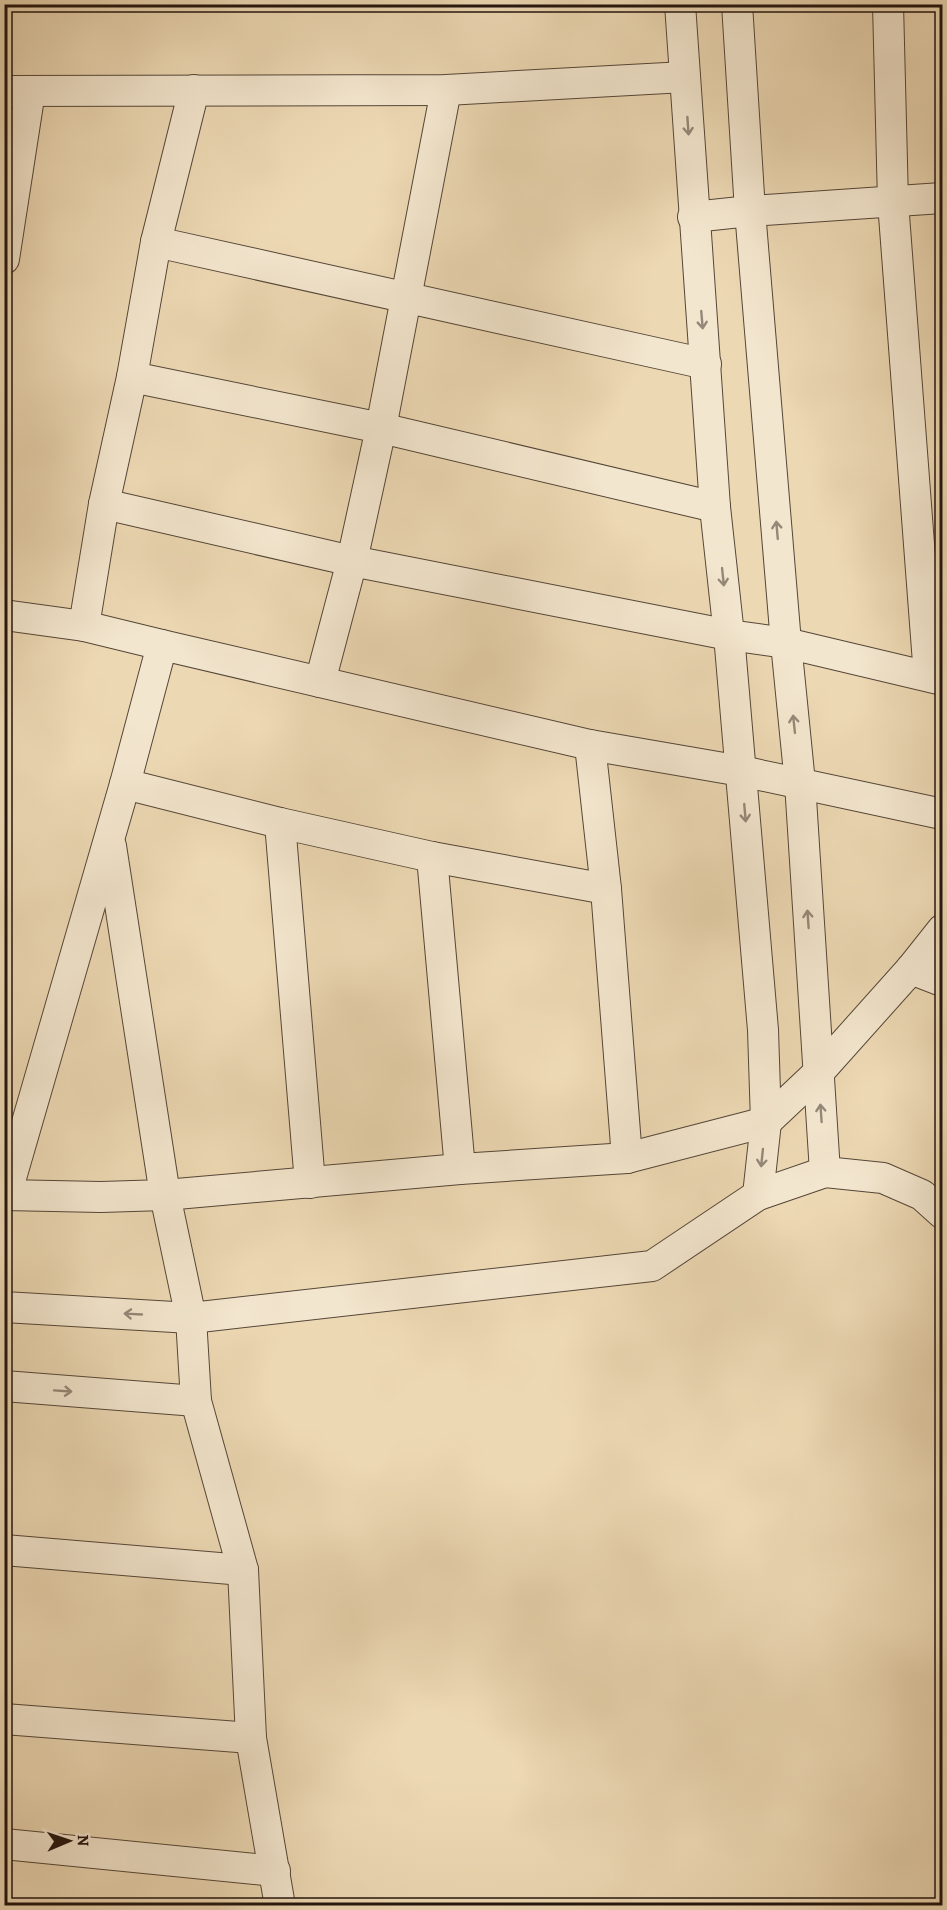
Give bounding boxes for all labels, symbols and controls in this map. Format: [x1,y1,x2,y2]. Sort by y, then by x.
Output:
one-way arrow [682,115,693,135]
one-way arrow [697,310,708,330]
one-way arrow [771,521,782,541]
one-way arrow [717,567,728,587]
one-way arrow [788,715,799,735]
one-way arrow [739,803,750,823]
one-way arrow [803,909,814,929]
one-way arrow [816,1104,827,1124]
one-way arrow [756,1148,767,1168]
one-way arrow [123,1309,143,1320]
one-way arrow [52,1386,72,1397]
north arrow [39,1811,99,1871]
text: N [72,1834,94,1847]

